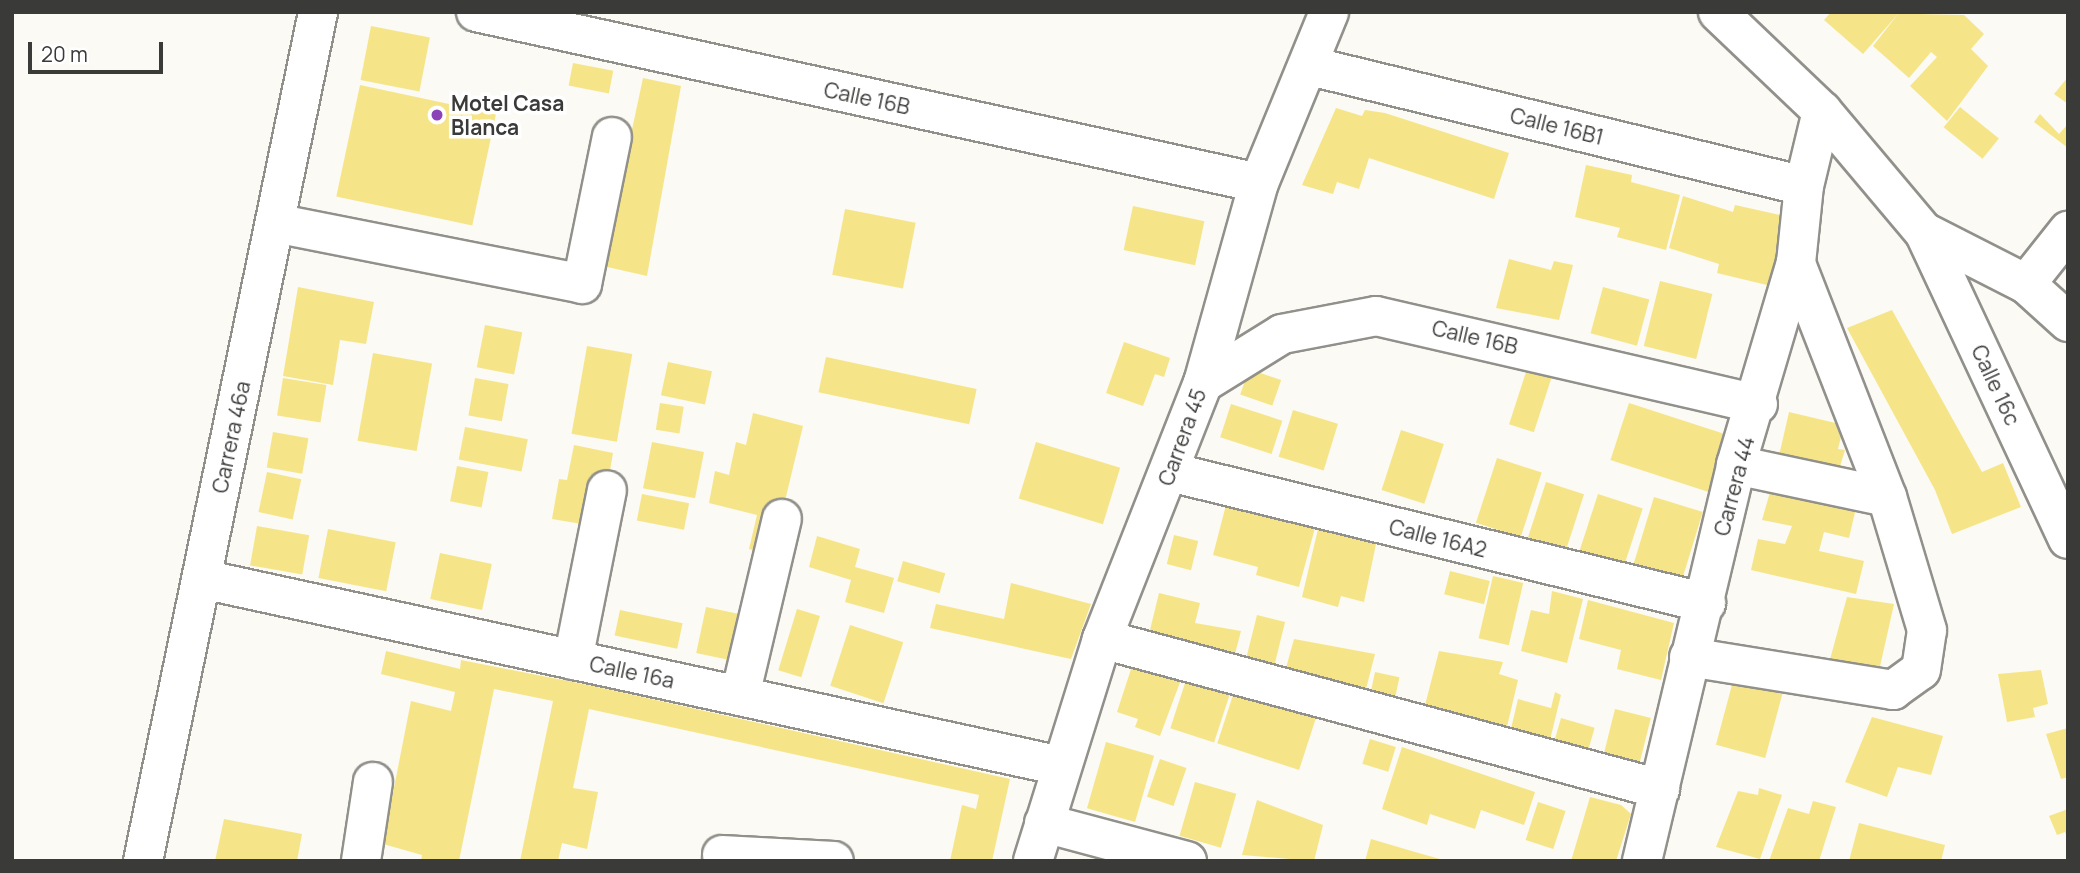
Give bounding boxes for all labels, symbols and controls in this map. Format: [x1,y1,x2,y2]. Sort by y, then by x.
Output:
scale bar [32,28,166,72]
text: 20 m [41,40,88,68]
street label: Calle 16B [822,77,912,119]
place label: Motel Casa Blanca [451,90,564,140]
street label: Calle 16B1 [1508,102,1606,150]
marker: Motel Casa Blanca [429,107,445,123]
street label: Calle 16B [1430,315,1520,359]
street label: Calle 16c [1966,341,2026,429]
street label: Carrera 46a [207,379,255,495]
street label: Carrera 45 [1153,385,1211,489]
street label: Carrera 44 [1709,434,1759,538]
street label: Calle 16A2 [1387,514,1489,562]
street label: Calle 16a [587,651,677,693]

